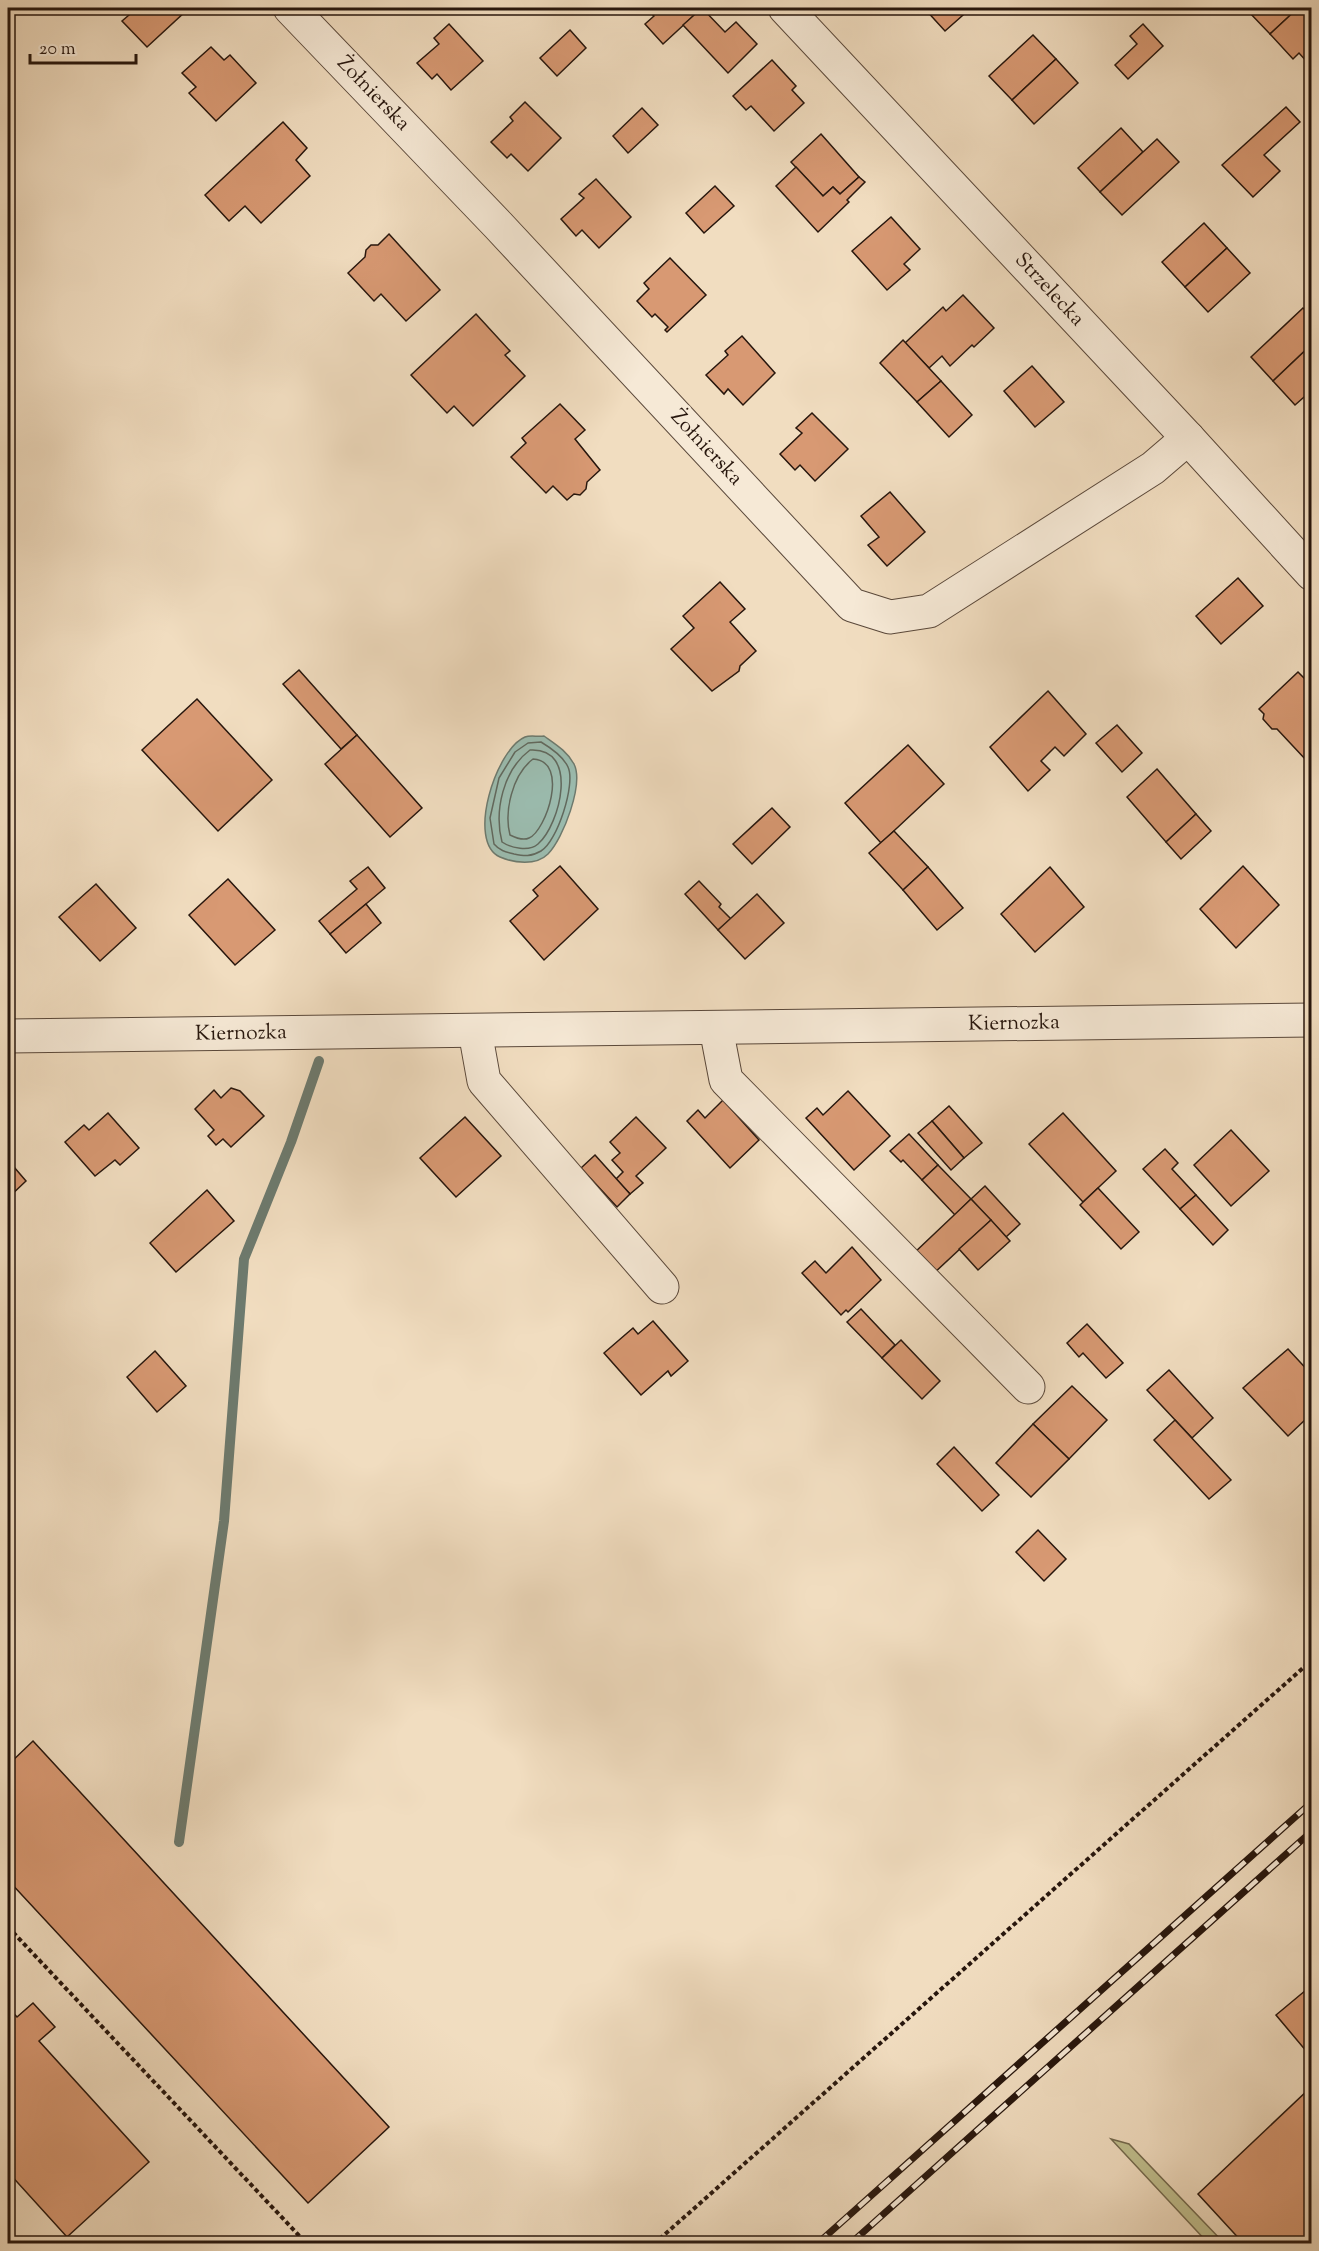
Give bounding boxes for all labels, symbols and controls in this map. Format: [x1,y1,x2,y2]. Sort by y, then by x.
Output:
scale bar [30,27,136,65]
text: 20 m [39,37,76,63]
street label: Żołnierska [329,50,417,139]
street label: Strzelecka [1007,246,1091,334]
street label: Żołnierska [663,403,749,493]
street label: Kiernozka [968,1008,1060,1040]
street label: Kiernozka [195,1018,287,1050]

